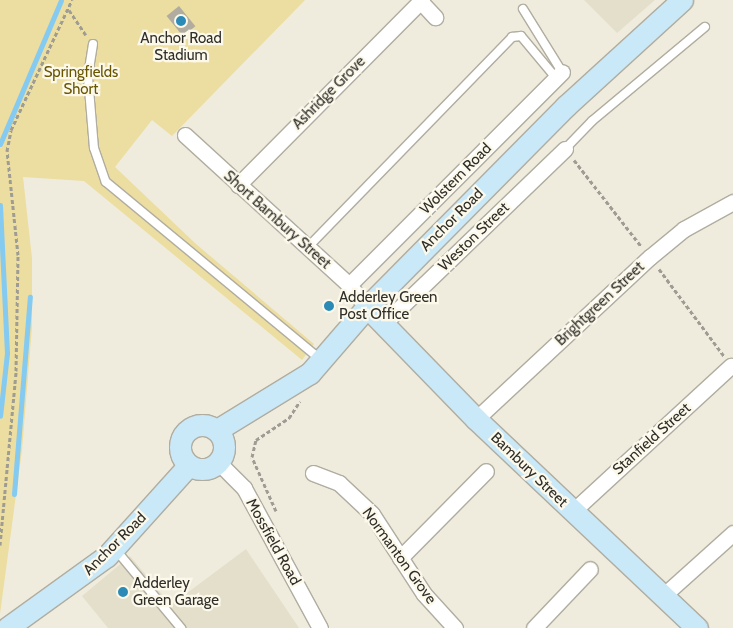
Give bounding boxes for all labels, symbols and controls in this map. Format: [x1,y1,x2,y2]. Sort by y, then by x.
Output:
marker: Anchor Road Stadium [175,15,187,27]
place label: Anchor Road Stadium [140,29,222,64]
street label: Ashridge Grove [289,53,369,133]
park label: Springfields Short [44,63,118,98]
street label: Wolstern Road [417,140,495,218]
street label: Short Bambury Street [220,167,334,273]
street label: Anchor Road [417,185,487,255]
street label: Weston Street [435,199,513,275]
street label: Brightgreen Street [552,258,648,350]
place label: Adderley Green Post Office [339,288,437,323]
marker: Adderley Green Post Office [323,300,335,312]
street label: Stanfield Street [609,399,695,479]
street label: Bambury Street [487,429,571,511]
street label: Mossfield Road [242,496,304,588]
street label: Normanton Grove [358,504,440,608]
street label: Anchor Road [80,509,150,579]
place label: Adderley Green Garage [133,574,219,609]
marker: Adderley Green Garage [117,586,129,598]

